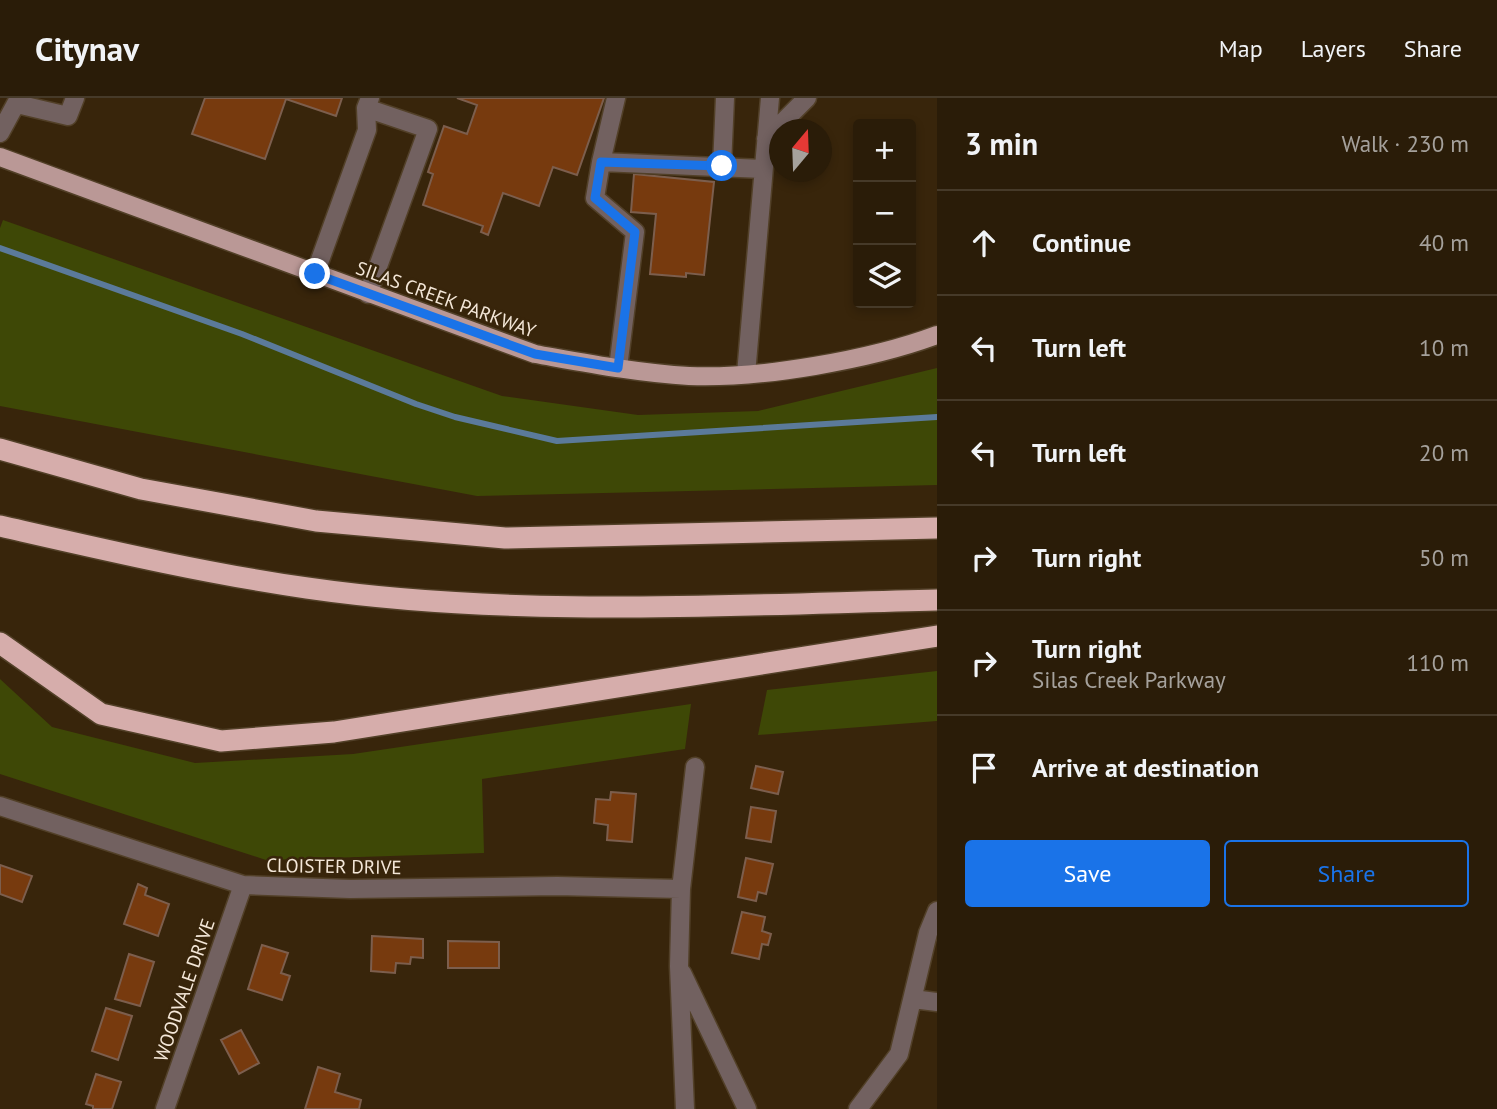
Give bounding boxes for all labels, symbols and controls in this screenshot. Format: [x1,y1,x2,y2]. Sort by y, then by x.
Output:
text: Citynav [35,27,139,70]
text: Map [1219,33,1263,64]
text: Layers [1301,33,1366,64]
text: Share [1404,33,1462,64]
north arrow [769,119,832,182]
map controls [853,119,916,308]
button: + [853,119,916,182]
text: 3 min [965,124,1038,163]
text: Walk · 230 m [1342,129,1469,158]
route start [706,150,737,181]
button: − [853,182,916,245]
icon: ahead [965,224,1003,262]
text: Continue [1032,226,1131,259]
text: 40 m [1419,228,1469,257]
button: layers [853,245,916,308]
street label: SILAS CREEK PARKWAY [353,255,540,343]
route end [299,258,330,289]
icon: left [965,329,1003,367]
text: Turn left [1032,331,1126,364]
text: 10 m [1419,333,1469,362]
icon: left [965,434,1003,472]
text: Turn left [1032,436,1126,469]
text: 20 m [1419,438,1469,467]
icon: right [965,539,1003,577]
text: Turn right [1032,541,1141,574]
text: 50 m [1419,543,1469,572]
text: Turn right [1032,632,1141,665]
icon: right [965,644,1003,682]
text: 110 m [1407,648,1469,677]
text: Silas Creek Parkway [1032,665,1226,694]
icon: arrive [965,749,1003,787]
text: Arrive at destination [1032,751,1259,784]
button: Save [965,840,1210,907]
button: Share [1224,840,1469,907]
street label: CLOISTER DRIVE [266,853,402,879]
street label: WOODVALE DRIVE [148,915,220,1065]

